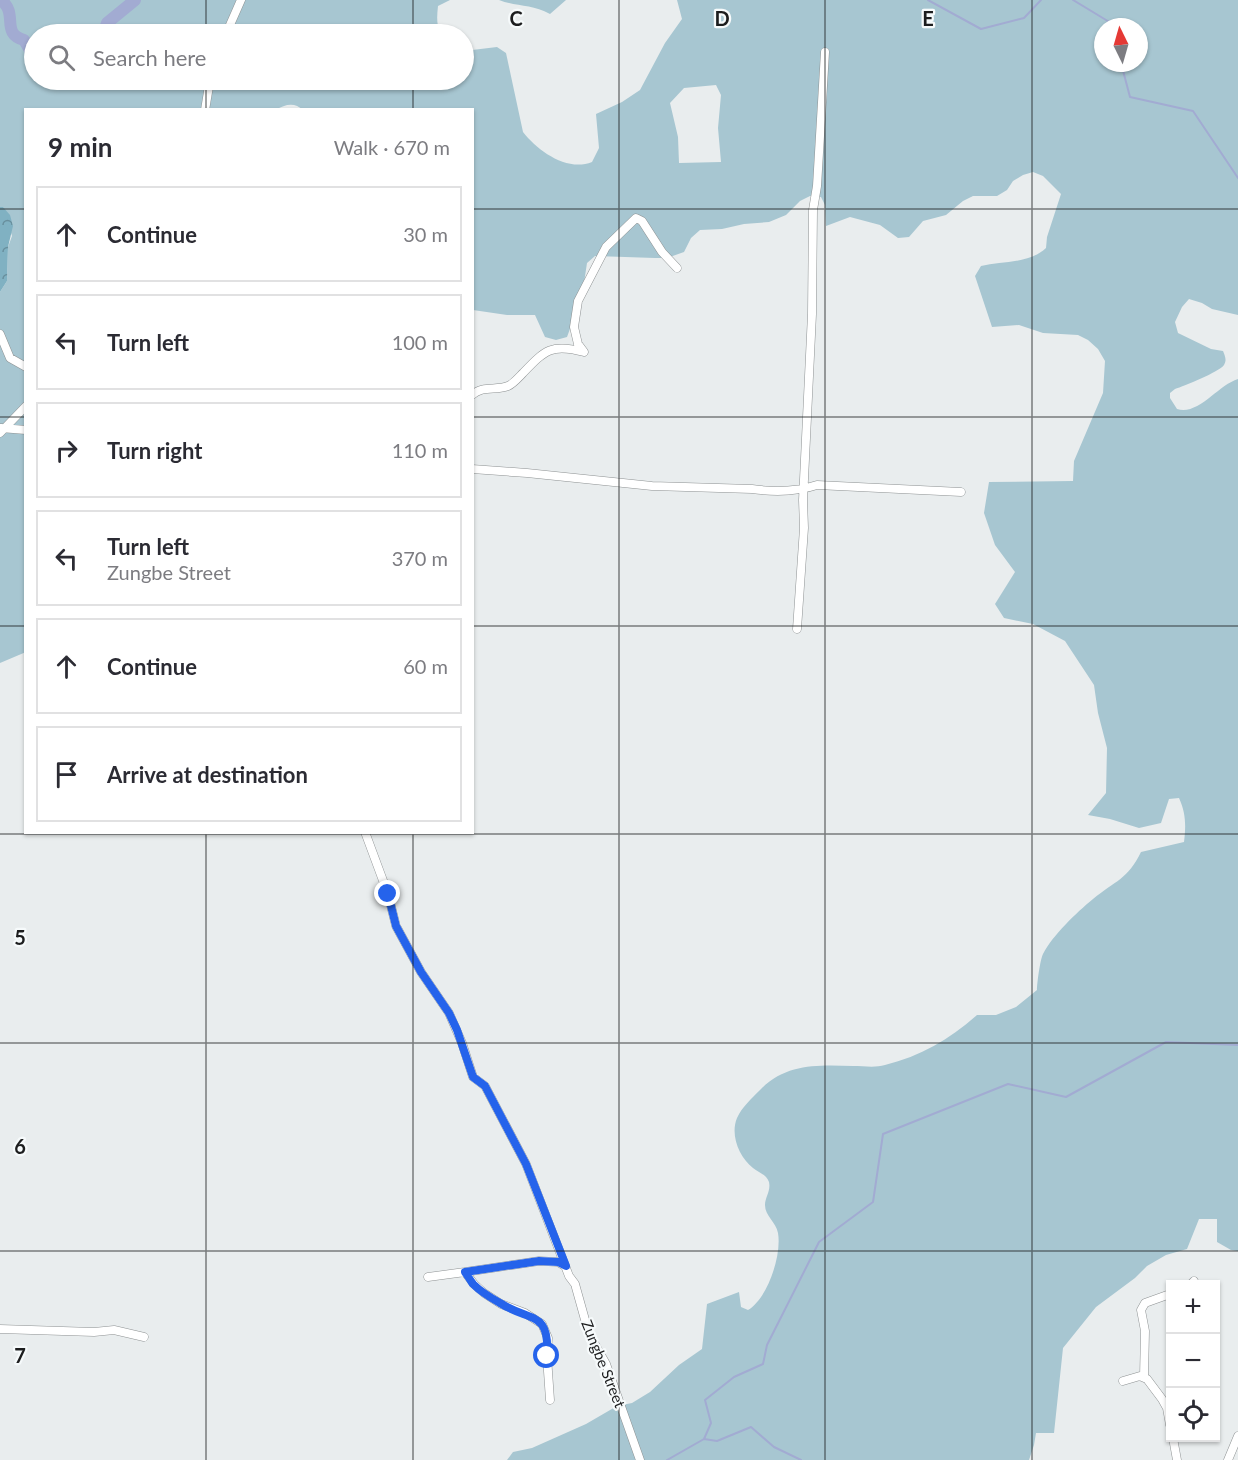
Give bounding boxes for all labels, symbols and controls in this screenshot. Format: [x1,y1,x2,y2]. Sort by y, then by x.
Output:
text: C [509,6,523,30]
text: D [714,6,730,30]
text: E [922,6,934,30]
north arrow [1094,18,1148,72]
search box [24,24,474,90]
icon: search [45,41,78,74]
text: Search here [93,44,206,71]
text: 9 min [48,131,112,163]
text: Walk · 670 m [334,135,450,159]
icon: ahead [50,218,83,251]
text: Continue [107,221,197,248]
text: 30 m [403,222,448,246]
icon: left [50,326,83,359]
text: Turn left [107,329,189,356]
text: 100 m [392,330,448,354]
icon: right [50,434,83,467]
text: Turn right [107,437,202,464]
text: 110 m [392,438,448,462]
text: Turn left [107,533,189,560]
icon: left [50,542,83,575]
text: 370 m [392,546,448,570]
text: Zungbe Street [107,560,231,584]
icon: ahead [50,650,83,683]
text: Continue [107,653,197,680]
text: 60 m [403,654,448,678]
icon: arrive [50,758,83,791]
text: Arrive at destination [107,761,308,788]
route end [374,880,400,906]
text: 5 [14,925,26,949]
text: 6 [14,1134,26,1158]
map controls [1166,1280,1220,1442]
button: + [1166,1280,1220,1334]
street label: Zungbe Street [578,1317,630,1411]
button: − [1166,1334,1220,1388]
route start [533,1342,559,1368]
text: 7 [14,1343,26,1367]
button: locate [1166,1388,1220,1442]

